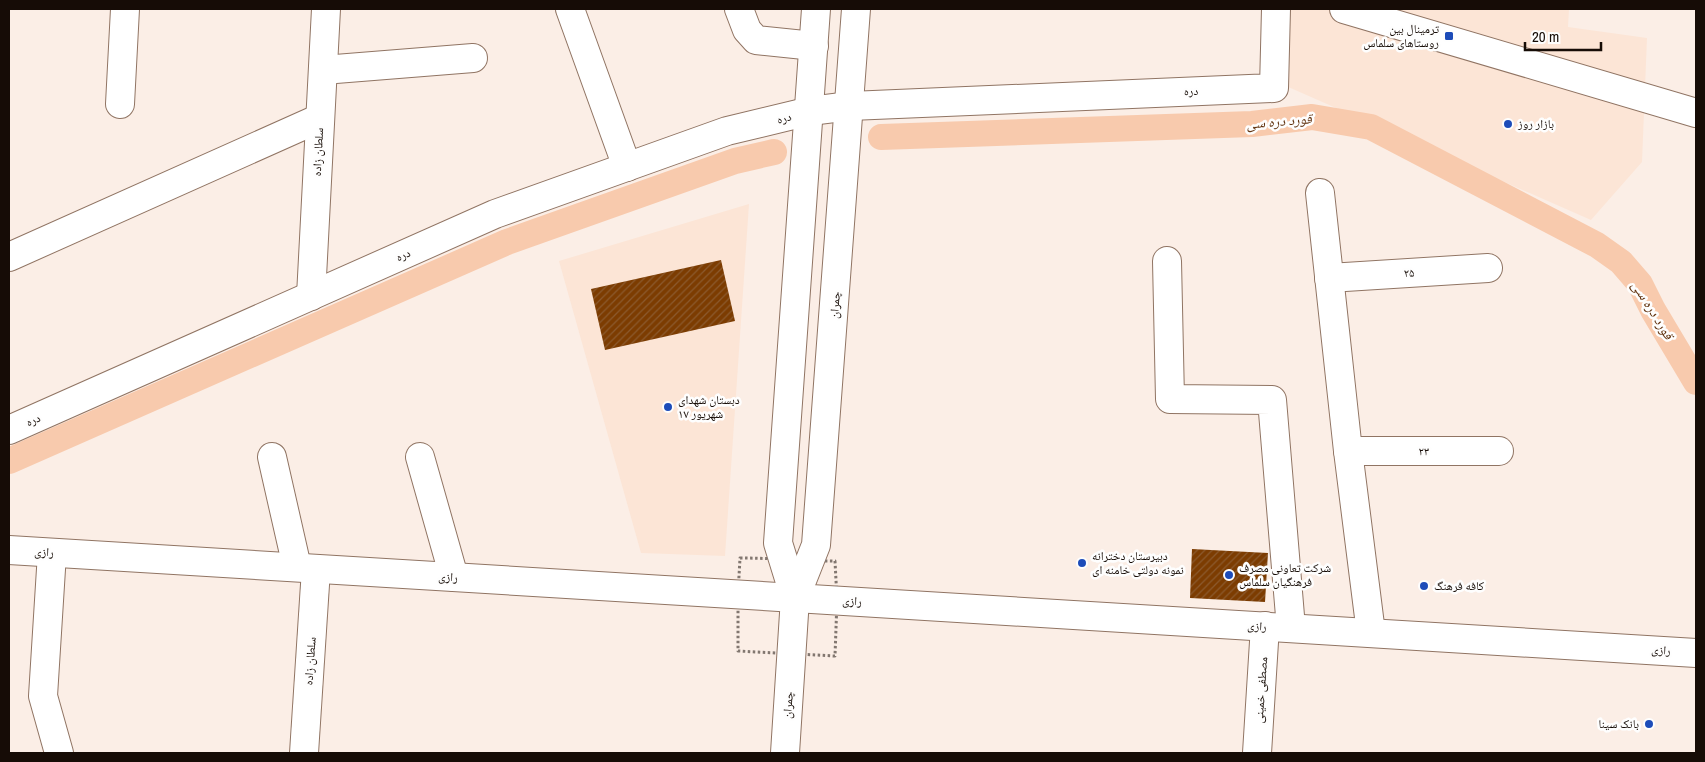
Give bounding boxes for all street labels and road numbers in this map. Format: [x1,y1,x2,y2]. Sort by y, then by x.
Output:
street label: دره [1183,83,1199,99]
street label: دره [775,108,793,128]
street label: سلطان زاده [309,127,327,177]
street label: دره [393,245,413,265]
street label: ۲۵ [1403,265,1415,281]
street label: چمران [826,290,844,319]
street label: دره [23,410,43,430]
street label: ۲۳ [1419,443,1429,459]
street label: رازی [34,543,55,561]
street label: رازی [438,568,459,586]
street label: رازی [842,592,863,610]
street label: رازی [1247,617,1268,635]
street label: سلطان زاده [300,636,320,686]
street label: رازی [1651,641,1672,659]
street label: مصطفی خمینی [1251,656,1271,724]
street label: چمران [779,690,797,719]

